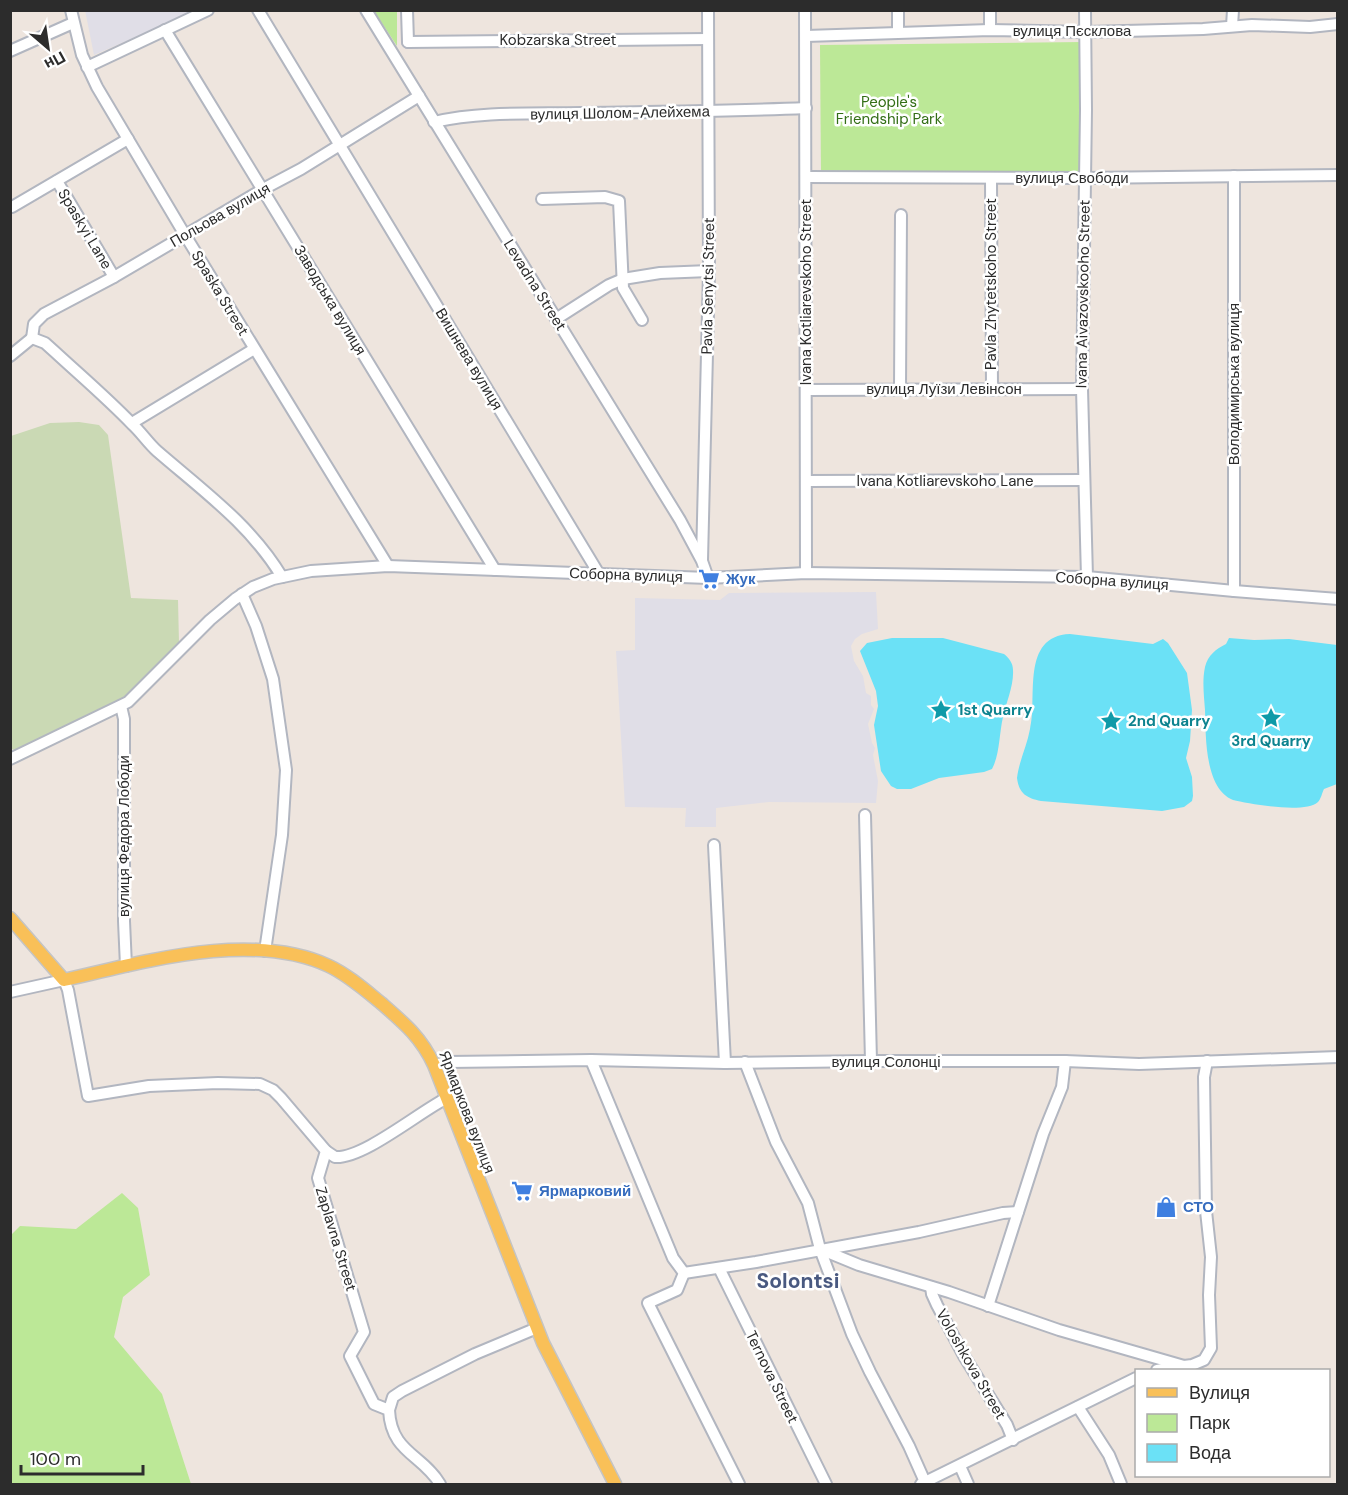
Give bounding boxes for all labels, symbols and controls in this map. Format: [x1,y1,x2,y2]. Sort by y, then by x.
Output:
north arrow [18,18,78,78]
street label: вулиця Пєсклова [1013,21,1132,41]
street label: Kobzarska Street [500,30,617,50]
text: Пн [41,46,69,75]
park label: People's Friendship Park [836,92,943,129]
street label: вулиця Шолом-Алейхема [530,101,711,125]
street label: вулиця Свободи [1015,168,1129,188]
street label: Польова вулиця [166,178,274,252]
street label: Spaskyi Lane [53,185,117,273]
street label: Pavla Zhytetskoho Street [981,198,1001,370]
street label: Ivana Kotliarevskoho Street [796,199,816,385]
street label: Ivana Aivazovskooho Street [1071,199,1095,388]
street label: Pavla Senytsi Street [697,217,719,355]
street label: Levadna Street [499,236,571,335]
street label: Заводська вулиця [289,241,371,359]
street label: Spaska Street [187,247,253,339]
street label: Володимирська вулиця [1224,303,1244,465]
street label: Вишнева вулиця [431,304,507,414]
street label: вулиця Луїзи Левінсон [866,379,1022,399]
street label: Ivana Kotliarevskoho Lane [857,471,1033,491]
street label: Соборна вулиця [569,563,683,587]
supermarket icon: Жук [697,567,721,591]
street label: Соборна вулиця [1055,567,1169,595]
place label: Жук [725,569,756,589]
place icon: 1st Quarry [929,698,953,722]
place label: 1st Quarry [958,700,1032,720]
place icon: 3rd Quarry [1259,706,1283,730]
place icon: 2nd Quarry [1099,709,1123,733]
place label: 2nd Quarry [1128,711,1210,731]
place label: 3rd Quarry [1231,731,1311,751]
street label: вулиця Федора Лободи [114,755,134,917]
street label: Ярмаркова вулиця [434,1048,500,1176]
street label: вулиця Солонці [832,1052,940,1072]
supermarket icon: Ярмарковий [510,1179,534,1203]
place label: Ярмарковий [539,1181,631,1201]
street label: Zaplavna Street [311,1184,361,1294]
shop icon: СТО [1154,1195,1178,1219]
place label: СТО [1183,1197,1214,1217]
district label: Solontsi [757,1267,839,1295]
street label: Voloshkova Street [931,1305,1011,1423]
street label: Ternova Street [741,1327,803,1427]
legend [1135,1369,1330,1477]
text: Вулиця [1189,1381,1250,1405]
text: Парк [1189,1411,1230,1435]
scale bar [21,1438,142,1476]
text: Вода [1189,1441,1232,1465]
text: 100 m [30,1447,81,1471]

